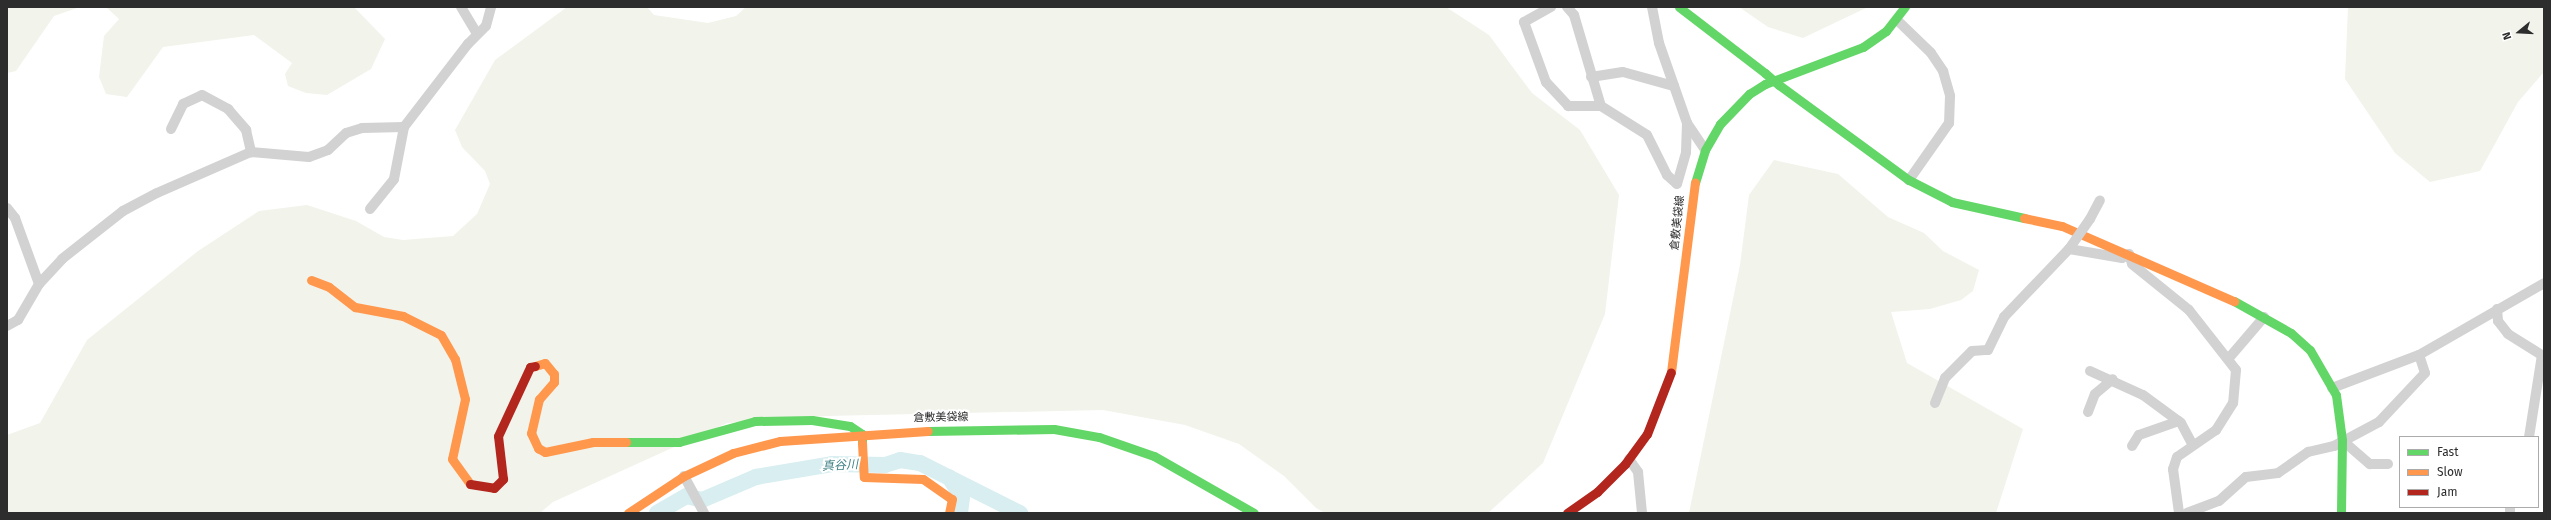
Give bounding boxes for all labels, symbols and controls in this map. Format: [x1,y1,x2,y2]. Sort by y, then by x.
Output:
north arrow [2499,12,2539,52]
text: N [2500,30,2514,41]
street label: 倉敷美袋線 [1669,195,1687,251]
street label: 倉敷美袋線 [913,411,969,425]
legend [2399,436,2539,508]
text: Fast [2437,445,2459,459]
water label: 真谷川 [822,458,858,474]
text: Slow [2437,465,2463,479]
text: Jam [2437,485,2457,499]

